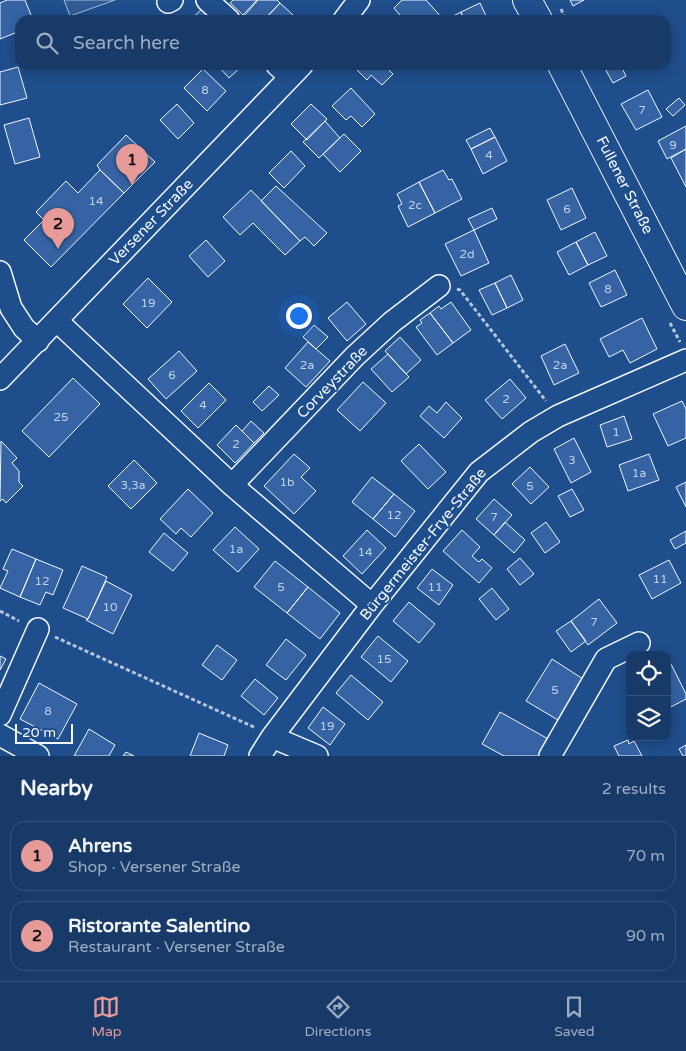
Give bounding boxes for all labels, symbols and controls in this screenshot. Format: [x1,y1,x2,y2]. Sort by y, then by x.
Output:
search box [15,15,671,70]
icon: search [33,29,61,57]
text: Search here [73,32,180,54]
house number: 8 [201,83,209,97]
house number: 7 [638,103,646,117]
street label: Fullener Straße [593,133,657,237]
house number: 9 [669,138,677,152]
pin: 1 [116,144,148,185]
house number: 4 [485,148,493,162]
street label: Versener Straße [105,175,197,269]
house number: 14 [88,194,104,208]
house number: 2c [408,198,422,212]
house number: 6 [563,202,571,216]
pin: 2 [42,208,74,249]
house number: 2d [459,247,475,261]
house number: 8 [604,282,612,296]
house number: 19 [140,296,156,310]
your location [286,303,312,329]
street label: Corveystraße [293,342,371,422]
house number: 2a [300,358,314,372]
house number: 2a [553,358,567,372]
house number: 6 [168,368,176,382]
house number: 2 [502,392,510,406]
house number: 4 [199,398,207,412]
house number: 25 [53,410,69,424]
house number: 1 [612,425,620,439]
house number: 2 [232,437,240,451]
house number: 3 [568,453,576,467]
street label: Bürgermeister-Frye-Straße [356,464,490,624]
house number: 1a [632,466,646,480]
house number: 1b [279,475,295,489]
house number: 3,3a [121,478,145,492]
house number: 5 [526,479,534,493]
house number: 12 [386,508,402,522]
house number: 7 [490,510,498,524]
house number: 1a [229,542,243,556]
house number: 14 [357,545,373,559]
house number: 11 [652,572,668,586]
house number: 12 [34,574,50,588]
house number: 5 [277,580,285,594]
house number: 11 [427,580,443,594]
house number: 10 [102,600,118,614]
house number: 7 [590,615,598,629]
map controls [626,651,671,741]
button: locate [626,651,671,696]
house number: 15 [376,652,392,666]
house number: 5 [551,683,559,697]
button: layers [626,696,671,741]
house number: 8 [44,704,52,718]
house number: 19 [319,719,335,733]
scale bar [15,721,72,744]
text: 20 m [22,724,56,741]
text: Nearby [20,776,93,801]
text: 2 results [602,779,666,799]
text: Ahrens [68,835,132,857]
text: 1 [32,846,42,866]
text: 70 m [626,846,665,866]
text: Shop · Versener Straße [68,857,241,877]
text: Ristorante Salentino [68,915,250,937]
text: 2 [32,926,42,946]
text: 90 m [626,926,665,946]
text: Restaurant · Versener Straße [68,937,285,957]
tab: Map [91,993,122,1040]
tab: Directions [304,993,371,1040]
tab: Saved [554,993,595,1040]

